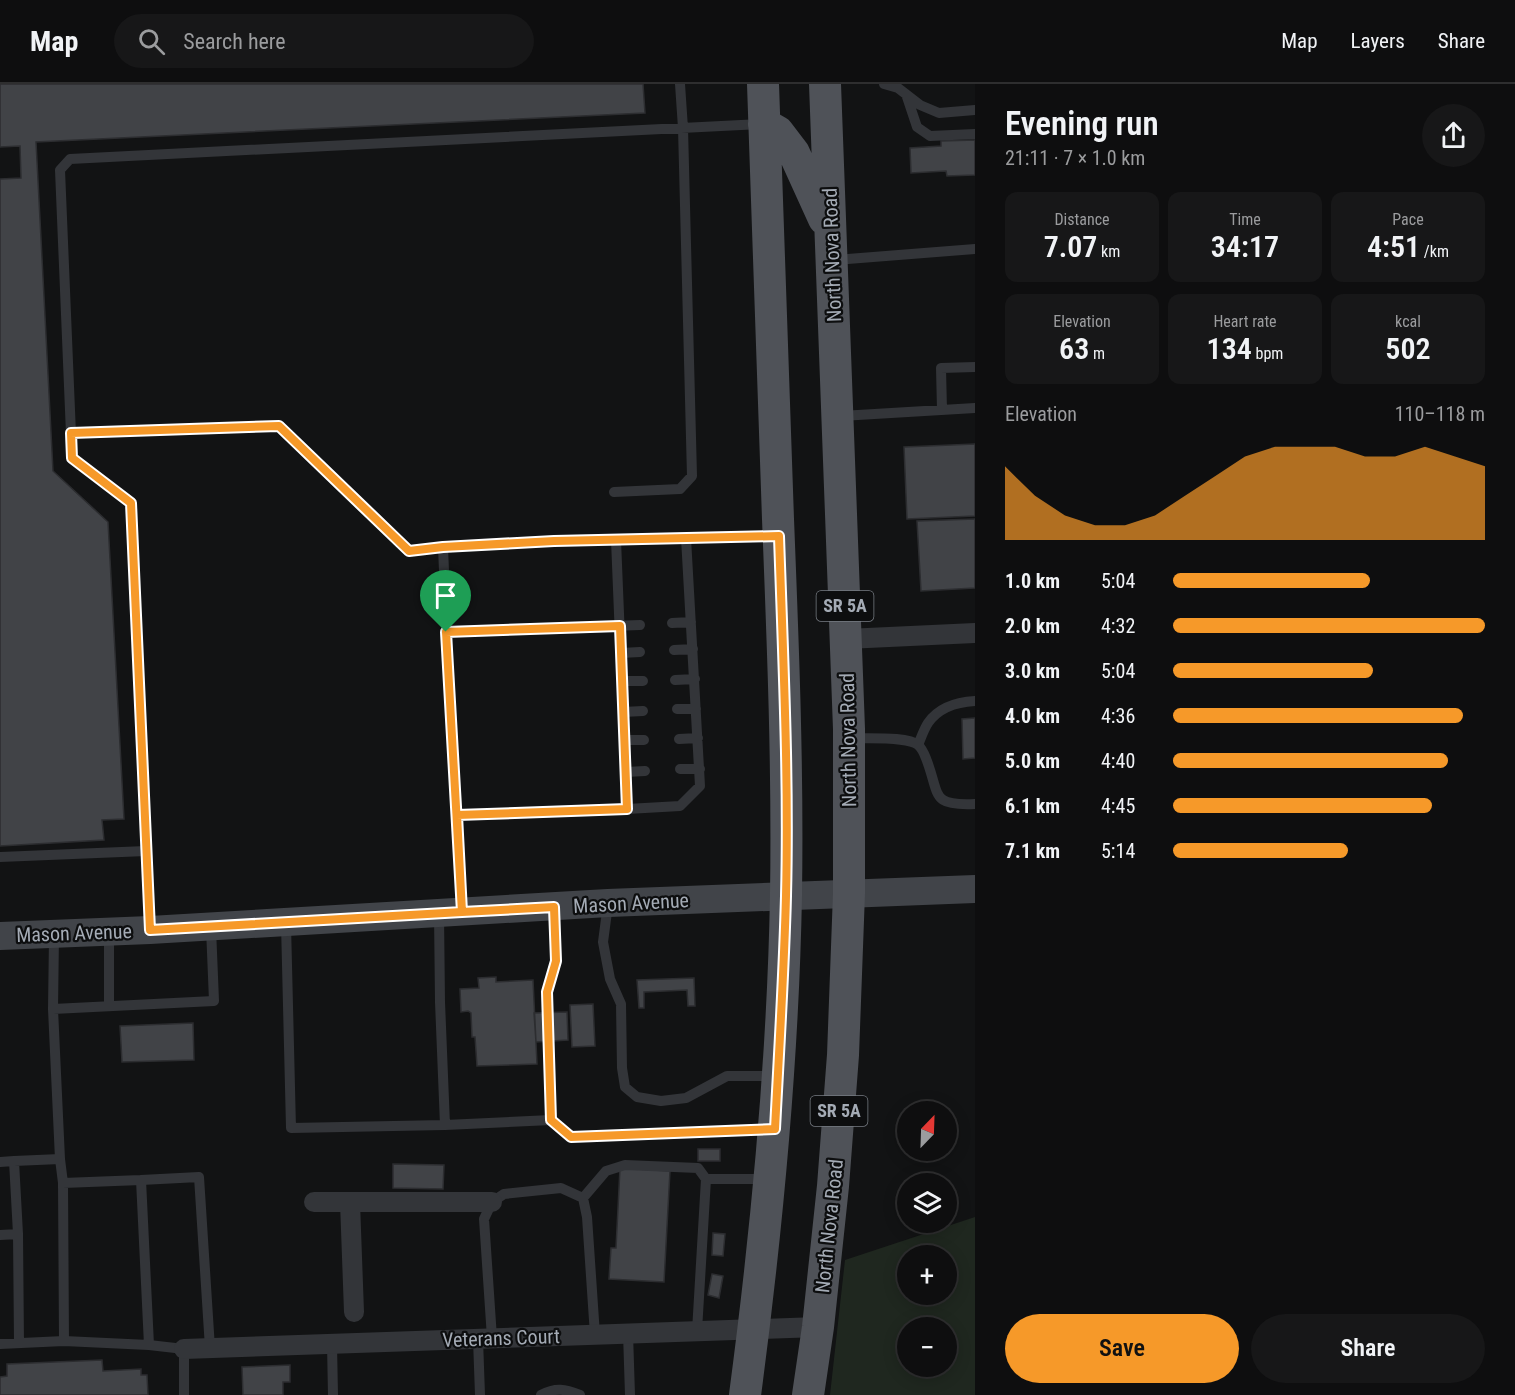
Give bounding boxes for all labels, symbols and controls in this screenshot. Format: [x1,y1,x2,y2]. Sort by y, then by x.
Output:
search box [114,14,534,68]
text: Map [30,25,78,58]
icon: search [135,25,168,58]
text: Search here [183,29,286,54]
text: Map [1281,29,1318,53]
text: Layers [1351,29,1405,53]
text: Share [1438,29,1485,53]
text: Evening run [1005,104,1159,143]
button: share [1422,104,1485,167]
text: 21:11 · 7 × 1.0 km [1005,146,1145,170]
street label: North Nova Road [818,188,846,322]
text: Distance [1054,210,1110,229]
text: Time [1229,210,1261,229]
text: Pace [1392,210,1424,229]
text: 7.07 [1044,229,1097,264]
text: 34:17 [1211,229,1279,264]
text: 4:51 [1367,229,1420,264]
text: km [1097,242,1120,261]
text: /km [1420,242,1449,261]
text: Elevation [1053,312,1111,331]
text: Heart rate [1213,312,1277,331]
text: kcal [1395,312,1421,331]
text: 63 [1059,331,1089,366]
text: 134 [1207,331,1252,366]
text: 502 [1385,331,1431,366]
text: m [1089,344,1105,363]
text: bpm [1252,344,1283,363]
text: Elevation [1005,402,1077,426]
text: 110–118 m [1395,402,1485,426]
text: 1.0 km [1005,569,1060,593]
text: 5:04 [1101,569,1135,593]
pin [420,570,471,632]
icon: arrive [429,579,462,612]
road number: SR 5A [816,591,874,621]
text: 2.0 km [1005,614,1060,638]
text: 4:32 [1101,614,1135,638]
text: 3.0 km [1005,659,1060,683]
text: 5:04 [1101,659,1135,683]
street label: North Nova Road [835,673,861,807]
text: 4.0 km [1005,704,1060,728]
text: 4:36 [1101,704,1135,728]
text: 5.0 km [1005,749,1060,773]
text: 4:40 [1101,749,1135,773]
text: 6.1 km [1005,794,1060,818]
text: 4:45 [1101,794,1135,818]
text: 7.1 km [1005,839,1060,863]
text: 5:14 [1101,839,1135,863]
street label: Mason Avenue [573,888,689,918]
street label: Mason Avenue [16,919,132,947]
road number: SR 5A [810,1096,868,1126]
north arrow [897,1101,957,1161]
map controls [897,1101,957,1377]
street label: North Nova Road [810,1158,848,1294]
button: layers [897,1173,957,1233]
button: + [897,1245,957,1305]
button: Save [1005,1314,1239,1383]
button: Share [1251,1314,1485,1383]
button: − [897,1317,957,1377]
street label: Veterans Court [442,1324,560,1352]

